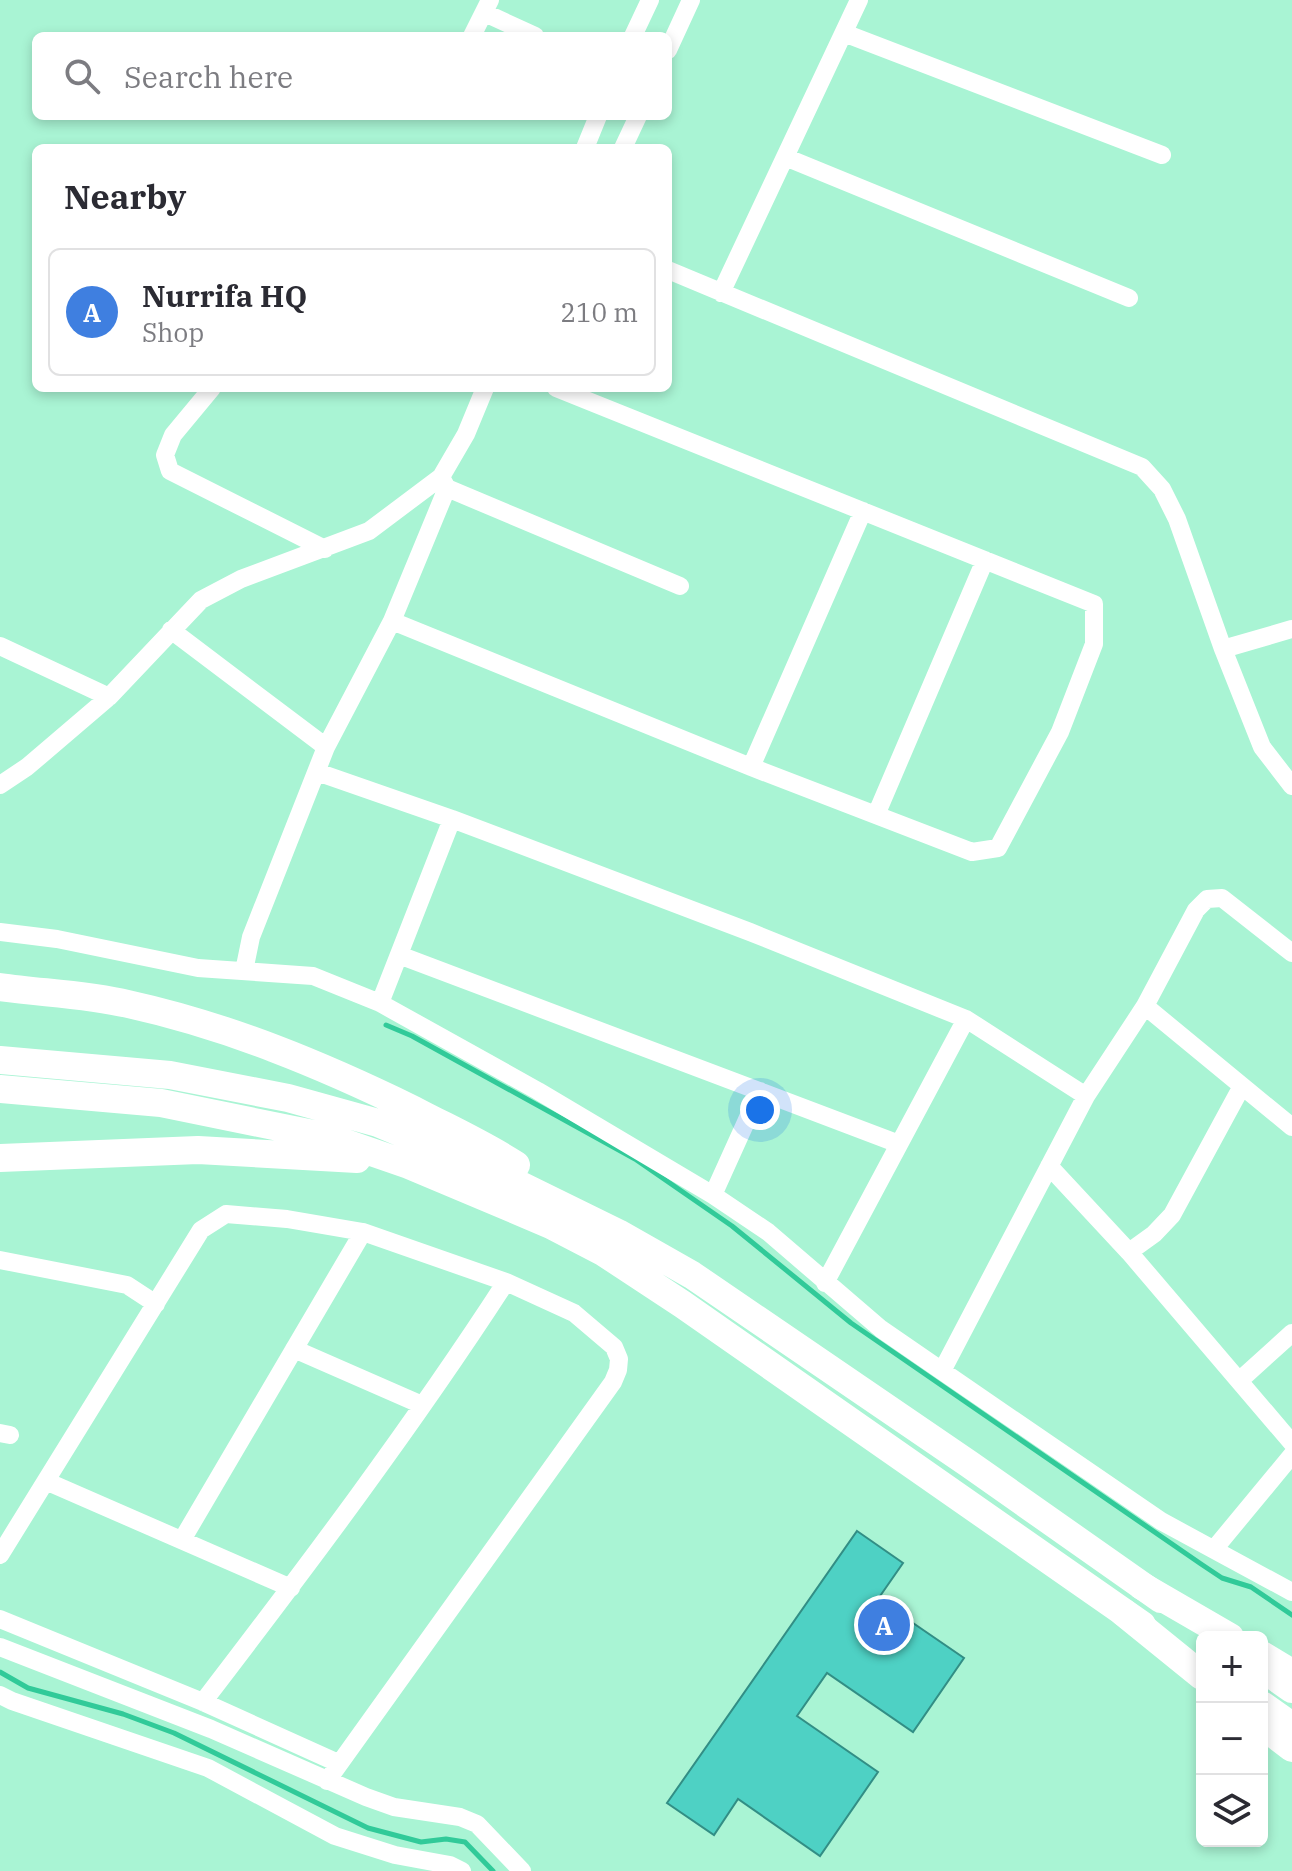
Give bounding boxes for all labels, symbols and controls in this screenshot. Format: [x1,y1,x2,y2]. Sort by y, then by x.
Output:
search box [32,32,672,120]
icon: search [60,54,104,98]
text: Search here [124,57,293,96]
text: Nearby [64,174,186,218]
text: Nurrifa HQ [142,276,307,315]
text: A [83,295,101,329]
text: 210 m [560,295,638,329]
text: Shop [142,315,204,349]
your location [740,1090,780,1130]
pin: A [858,1595,910,1655]
map controls [1196,1631,1268,1847]
button: + [1196,1631,1268,1703]
button: − [1196,1703,1268,1775]
button: layers [1196,1775,1268,1847]

